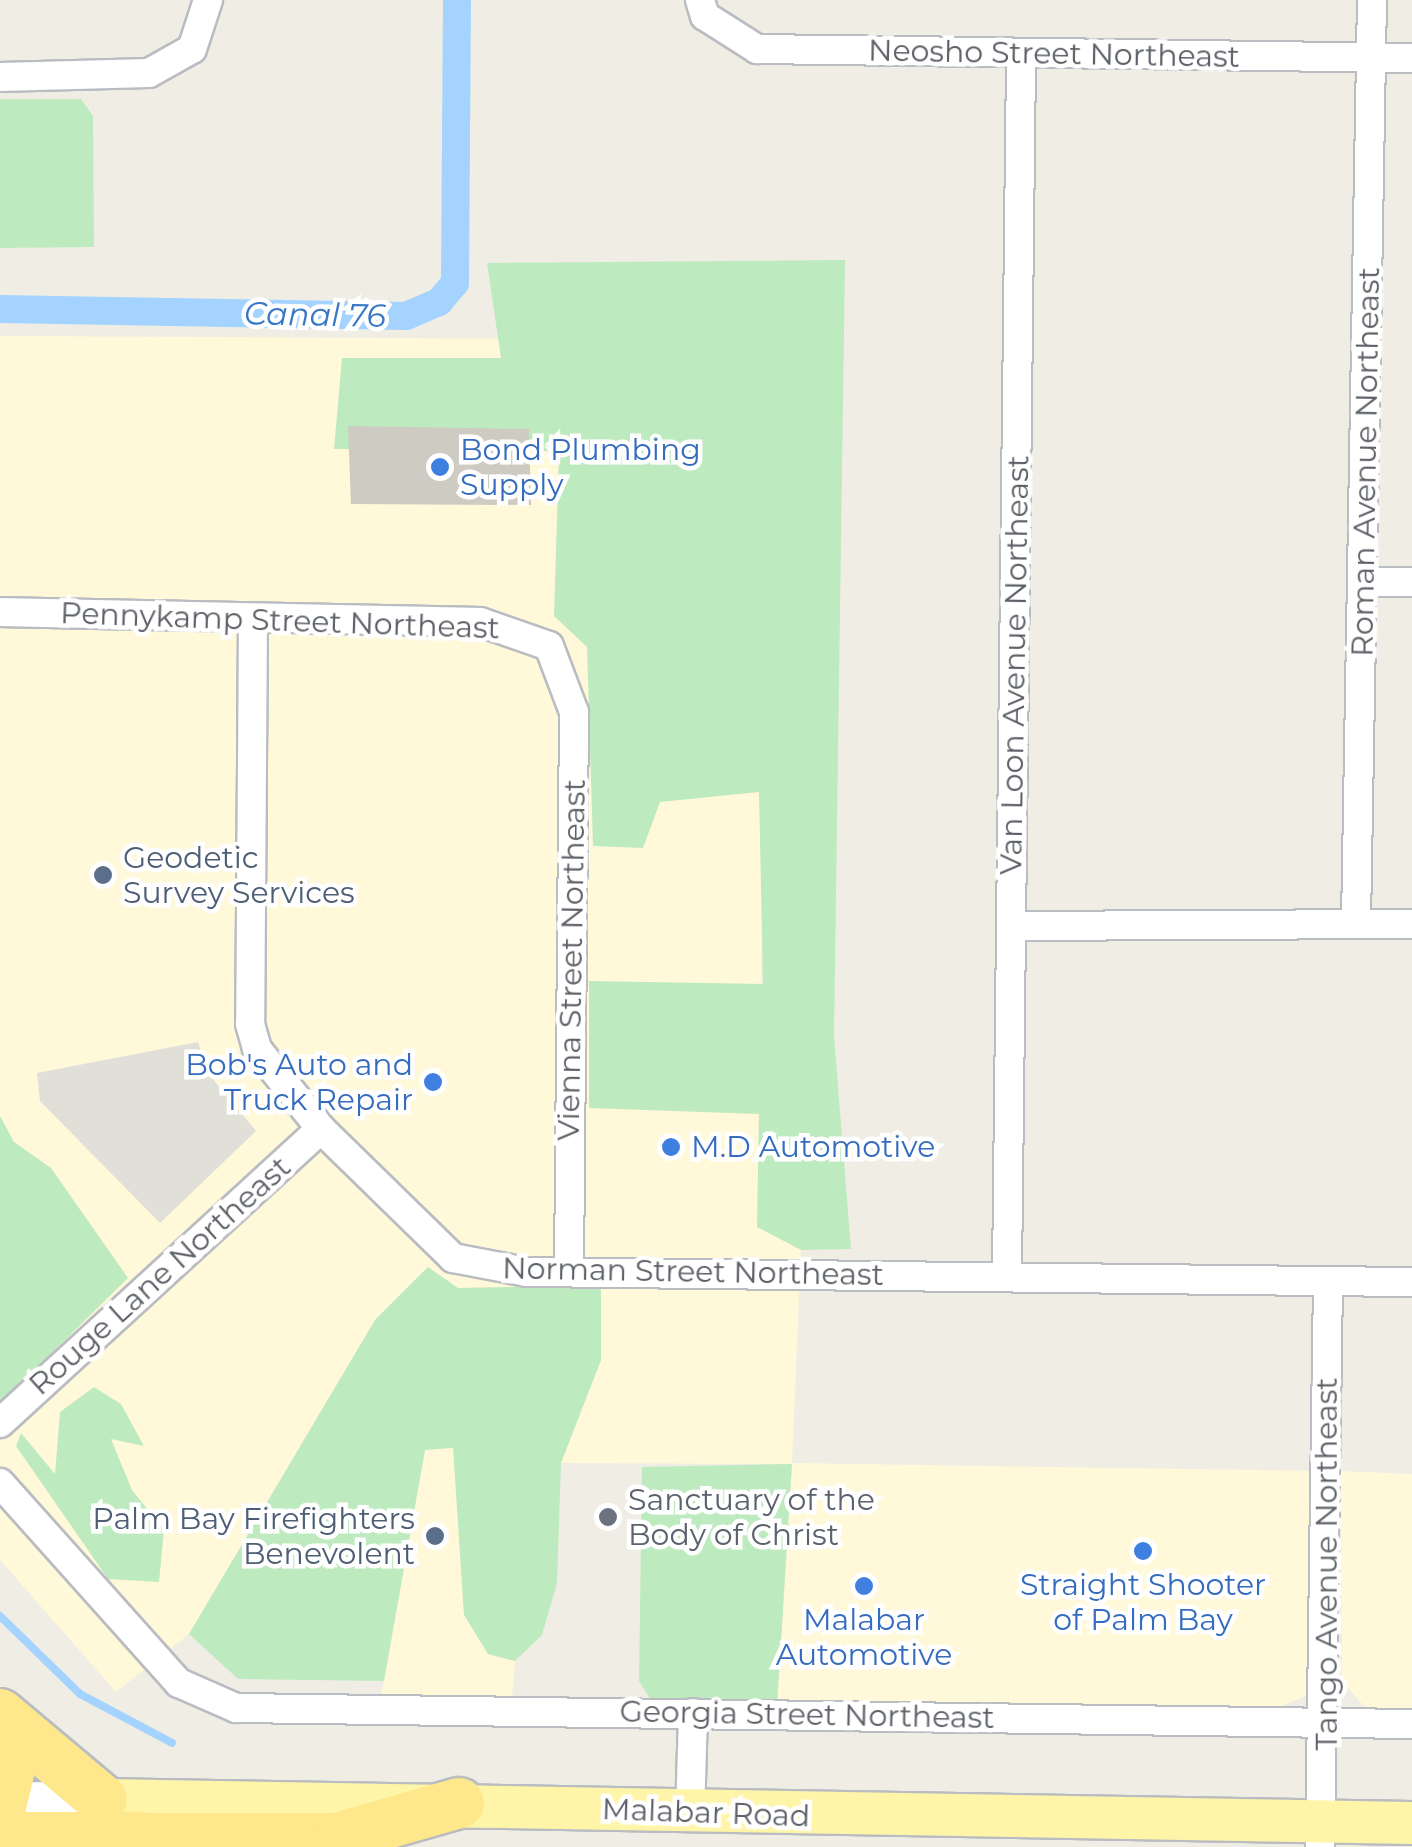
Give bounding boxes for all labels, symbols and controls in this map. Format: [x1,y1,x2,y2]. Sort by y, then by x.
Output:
street label: Neosho Street Northeast [868,33,1240,75]
street label: Roman Avenue Northeast [1345,267,1387,657]
water label: Canal 76 [244,295,386,335]
place label: Bond Plumbing Supply [460,432,701,502]
street label: Van Loon Avenue Northeast [993,455,1037,875]
marker: Bond Plumbing Supply [429,456,451,478]
street label: Pennykamp Street Northeast [60,595,500,647]
street label: Vienna Street Northeast [551,779,593,1141]
place label: Geodetic Survey Services [123,840,355,910]
marker: Geodetic Survey Services [92,864,114,886]
place label: Bob's Auto and Truck Repair [185,1047,413,1118]
marker: Bob's Auto and Truck Repair [422,1071,444,1093]
place label: M.D Automotive [691,1129,935,1165]
marker: M.D Automotive [660,1136,682,1158]
street label: Rouge Lane Northeast [22,1149,298,1403]
street label: Norman Street Northeast [502,1251,884,1293]
street label: Tango Avenue Northeast [1309,1378,1345,1750]
place label: Sanctuary of the Body of Christ [628,1482,875,1552]
place label: Palm Bay Firefighters Benevolent [92,1501,415,1572]
marker: Sanctuary of the Body of Christ [597,1506,619,1528]
marker: Palm Bay Firefighters Benevolent [424,1525,446,1547]
marker: Straight Shooter of Palm Bay [1132,1540,1154,1562]
place label: Straight Shooter of Palm Bay [1020,1567,1266,1638]
marker: Malabar Automotive [853,1575,875,1597]
place label: Malabar Automotive [776,1602,952,1672]
street label: Georgia Street Northeast [619,1694,995,1736]
street label: Malabar Road [601,1791,811,1835]

